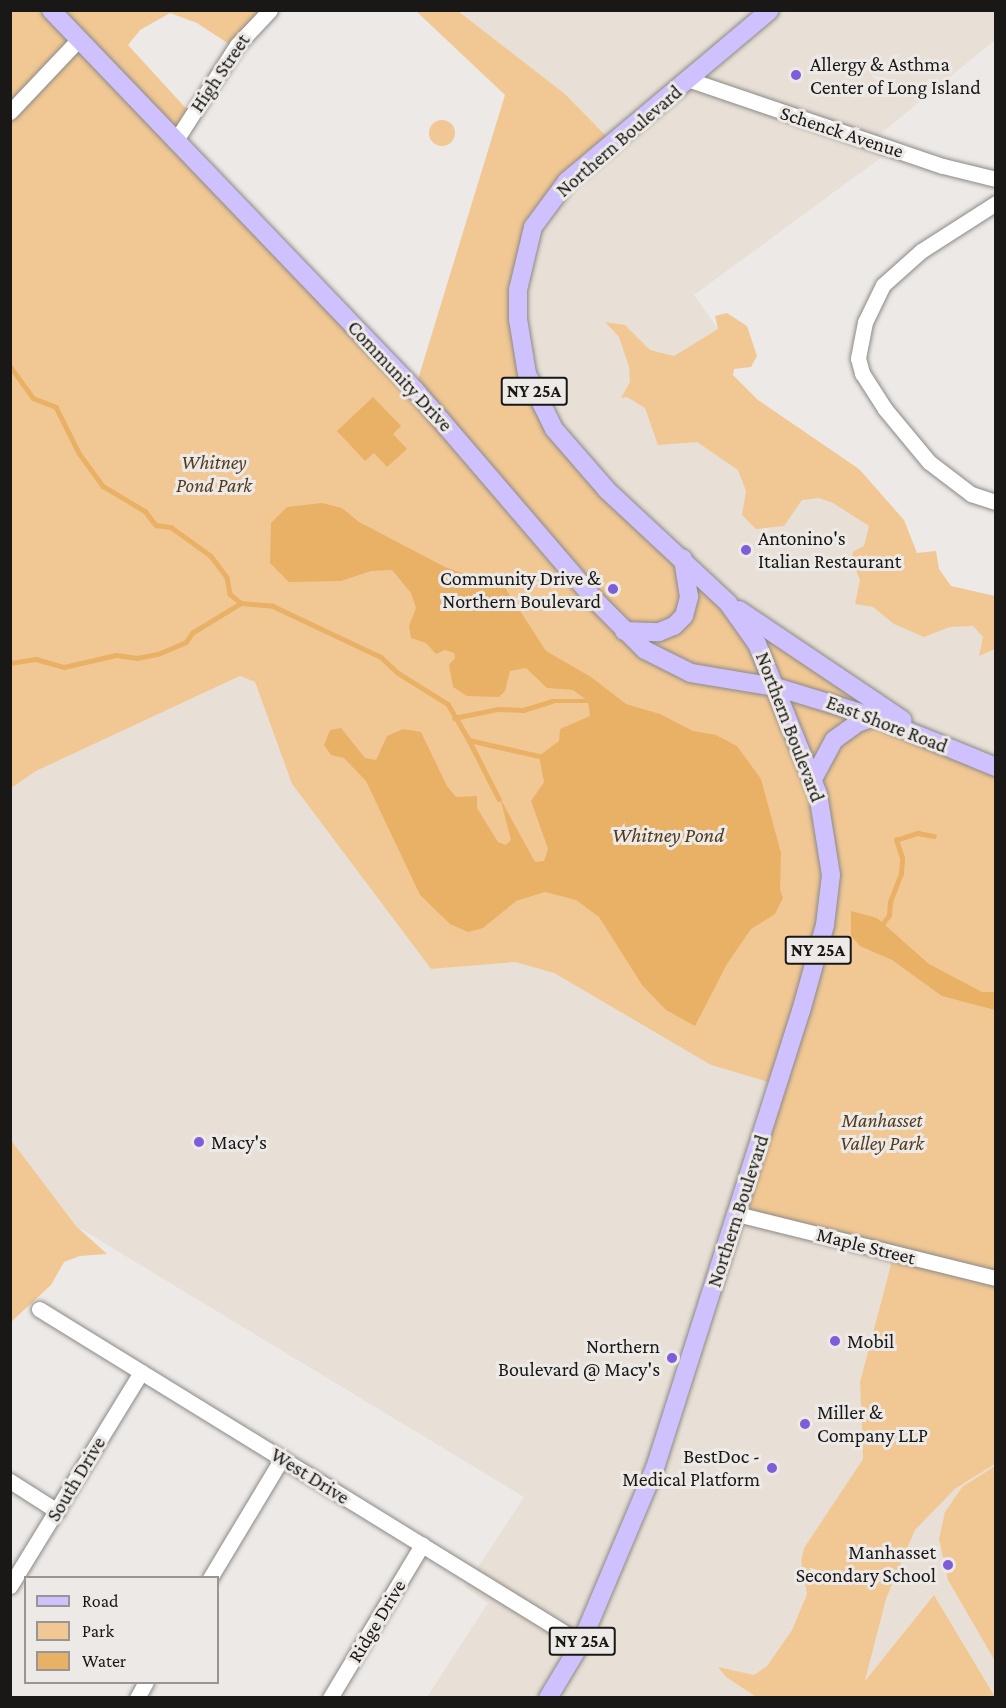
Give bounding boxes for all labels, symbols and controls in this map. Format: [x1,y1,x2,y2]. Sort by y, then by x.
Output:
street label: High Street [185,29,255,117]
place label: Allergy & Asthma Center of Long Island [810,52,981,99]
marker: Allergy & Asthma Center of Long Island [787,66,805,84]
street label: Northern Boulevard [551,80,687,202]
street label: Schenck Avenue [777,101,907,163]
street label: Community Drive [342,315,458,437]
road number: NY 25A [500,376,568,406]
park label: Whitney Pond Park [176,451,252,498]
place label: Antonino's Italian Restaurant [758,526,901,573]
marker: Antonino's Italian Restaurant [739,543,753,557]
place label: Community Drive & Northern Boulevard [440,566,601,613]
marker: Community Drive & Northern Boulevard [606,582,620,596]
street label: Northern Boulevard [750,649,830,805]
street label: East Shore Road [823,690,951,758]
water label: Whitney Pond [612,822,724,848]
road number: NY 25A [784,935,852,965]
park label: Manhasset Valley Park [840,1108,924,1155]
place label: Macy's [211,1130,267,1154]
street label: Northern Boulevard [702,1132,774,1290]
marker: Macy's [192,1135,206,1149]
street label: Maple Street [814,1222,918,1270]
place label: Mobil [847,1329,894,1353]
place label: Northern Boulevard @ Macy's [498,1334,660,1381]
marker: Mobil [828,1334,842,1348]
marker: Northern Boulevard @ Macy's [665,1351,679,1365]
place label: Miller & Company LLP [817,1400,928,1447]
marker: Miller & Company LLP [798,1417,812,1431]
street label: South Drive [41,1432,111,1526]
street label: West Drive [266,1442,354,1510]
place label: BestDoc - Medical Platform [622,1444,760,1491]
marker: BestDoc - Medical Platform [765,1461,779,1475]
place label: Manhasset Secondary School [796,1541,936,1588]
marker: Manhasset Secondary School [941,1558,955,1572]
street label: Ridge Drive [343,1575,411,1667]
legend [24,1576,219,1684]
text: Road [82,1591,119,1611]
text: Park [82,1621,114,1641]
road number: NY 25A [548,1626,616,1656]
text: Water [82,1651,126,1671]

